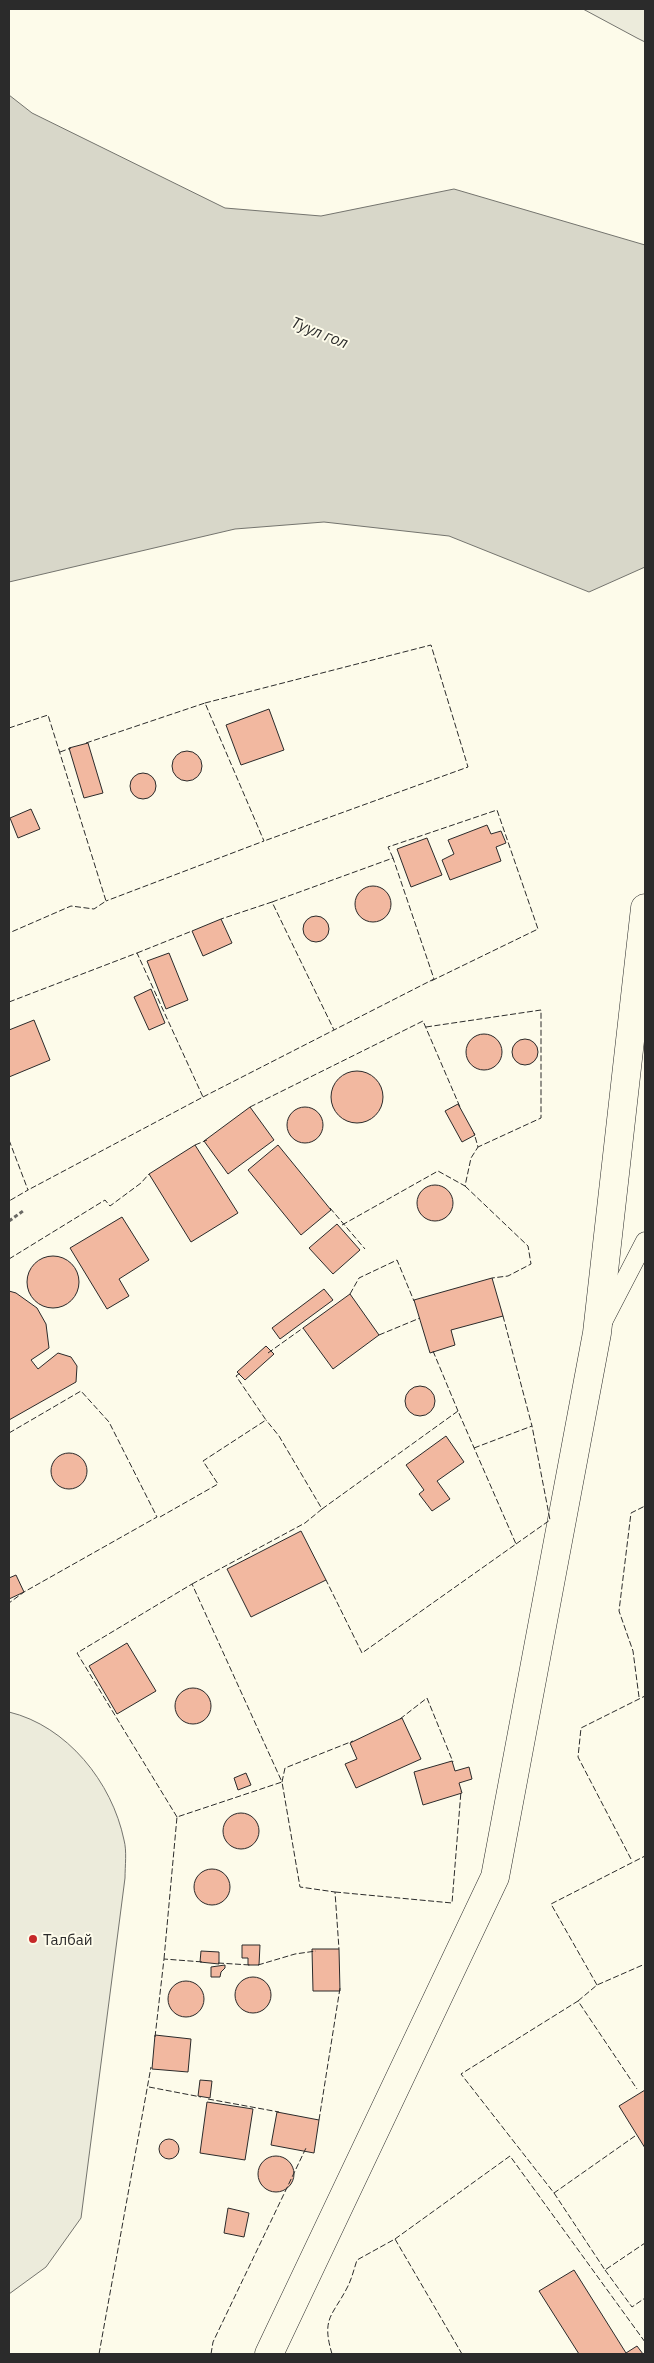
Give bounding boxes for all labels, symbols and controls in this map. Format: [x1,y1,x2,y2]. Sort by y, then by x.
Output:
water label: Туул гол [289,312,352,353]
place label: Талбай [43,1930,92,1949]
marker: Талбай [27,1933,39,1945]

